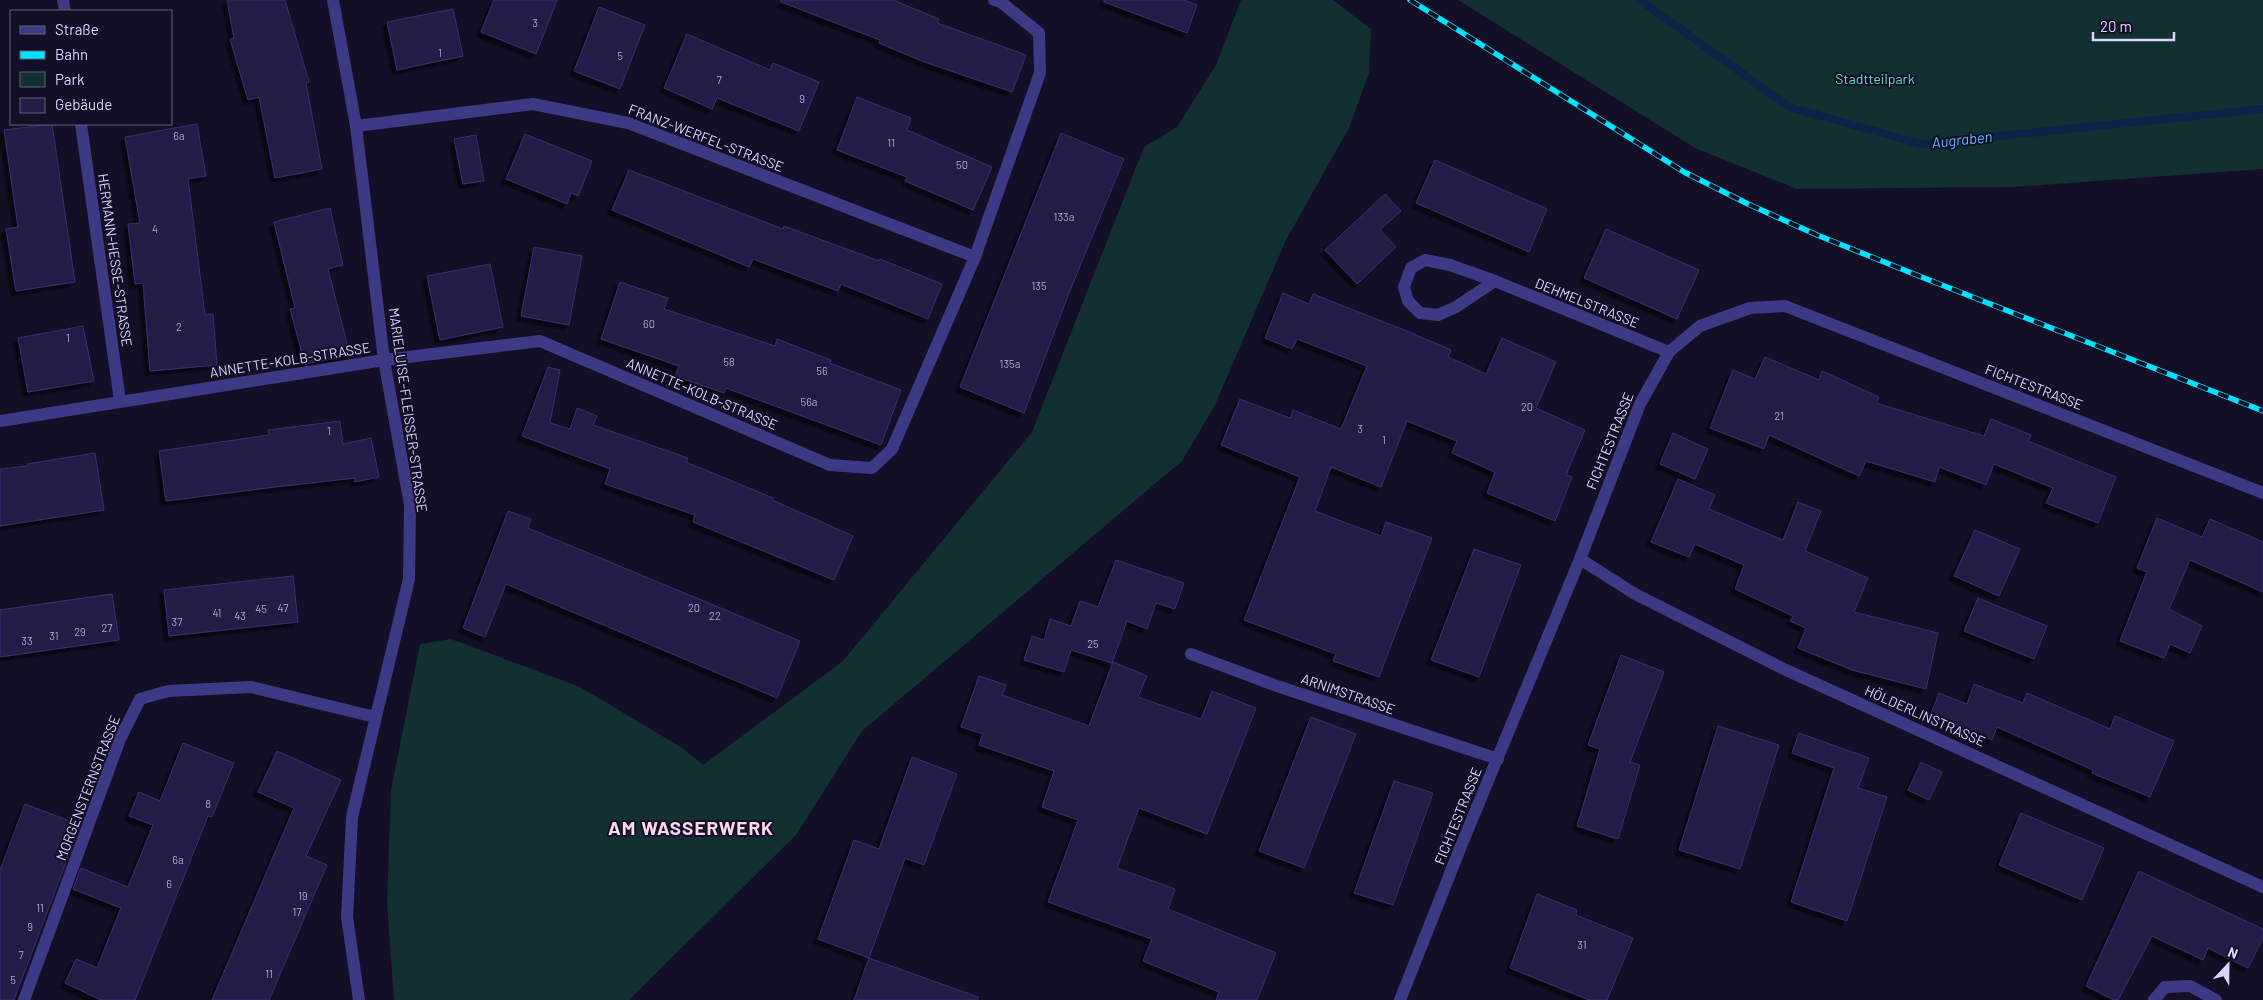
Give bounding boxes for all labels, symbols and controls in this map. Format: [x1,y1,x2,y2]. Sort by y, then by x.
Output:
legend [10,10,172,125]
scale bar [2093,10,2174,42]
house number: 3 [532,16,538,29]
text: 20 m [2100,17,2132,35]
text: Straße [55,20,99,38]
text: Bahn [55,45,88,63]
house number: 1 [438,46,442,59]
house number: 5 [617,49,623,62]
text: Park [55,70,85,88]
park label: Stadtteilpark [1835,70,1915,87]
house number: 7 [716,73,722,86]
house number: 9 [799,92,805,105]
text: Gebäude [55,95,112,113]
street label: FRANZ-WERFEL-STRASSE [626,100,786,175]
water label: Augraben [1931,127,1993,151]
house number: 6a [173,129,185,142]
house number: 11 [887,136,895,149]
house number: 50 [956,158,968,171]
street label: HERMANN-HESSE-STRASSE [95,172,136,348]
house number: 133a [1054,210,1074,223]
house number: 4 [152,222,158,235]
street label: DEHMELSTRASSE [1533,274,1642,331]
house number: 135 [1031,279,1047,292]
street label: MARIELUISE-FLEISSER-STRASSE [386,306,431,513]
house number: 60 [643,317,655,330]
house number: 2 [176,320,182,333]
house number: 1 [66,331,70,344]
street label: ANNETTE-KOLB-STRASSE [208,338,372,381]
street label: ANNETTE-KOLB-STRASSE [624,354,780,433]
house number: 58 [723,355,735,368]
house number: 135a [1000,357,1020,370]
street label: FICHTESTRASSE [1983,360,2086,413]
house number: 56 [816,364,828,377]
street label: FICHTESTRASSE [1582,390,1637,492]
house number: 56a [801,395,817,408]
house number: 20 [1521,400,1533,413]
house number: 21 [1774,409,1784,422]
house number: 3 [1357,422,1363,435]
house number: 1 [327,424,331,437]
house number: 1 [1382,433,1386,446]
house number: 47 [278,601,288,614]
house number: 20 [688,601,700,614]
house number: 45 [255,602,267,615]
house number: 41 [213,606,221,619]
house number: 43 [234,609,246,622]
house number: 22 [709,609,721,622]
house number: 37 [172,615,182,628]
house number: 27 [101,621,113,634]
house number: 29 [74,625,86,638]
house number: 31 [49,629,59,642]
house number: 33 [21,634,33,647]
house number: 25 [1087,637,1099,650]
street label: ARNIMSTRASSE [1299,670,1397,718]
street label: HÖLDERLINSTRASSE [1862,681,1988,750]
street label: MORGENSTERNSTRASSE [52,713,123,863]
street label: FICHTESTRASSE [1430,765,1485,867]
house number: 8 [205,797,211,810]
district label: AM WASSERWERK [608,816,774,839]
house number: 6a [172,853,184,866]
house number: 6 [166,877,172,890]
house number: 19 [298,889,308,902]
house number: 11 [36,901,44,914]
house number: 17 [292,905,302,918]
house number: 9 [27,920,33,933]
house number: 31 [1577,938,1587,951]
north arrow [2203,940,2253,990]
text: N [2226,943,2241,962]
house number: 7 [18,948,24,961]
house number: 11 [265,967,273,980]
house number: 5 [10,973,16,986]

